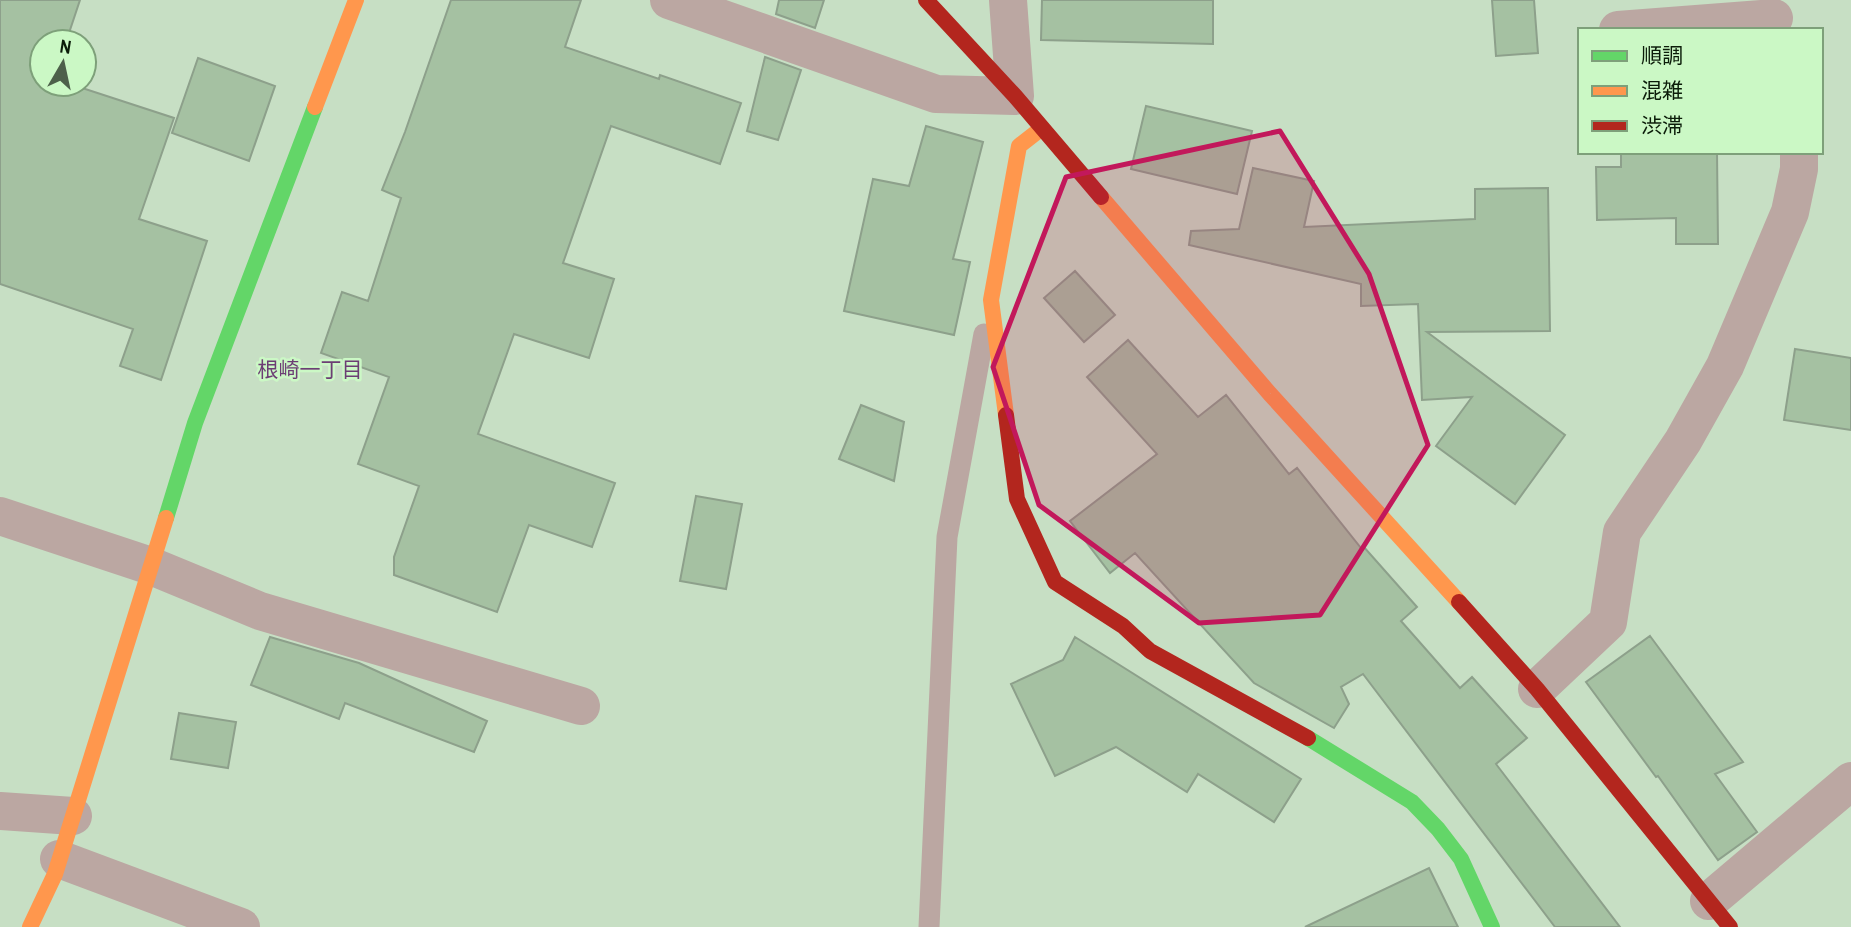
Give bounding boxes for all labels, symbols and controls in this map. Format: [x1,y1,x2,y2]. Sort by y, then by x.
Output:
north arrow [28,28,98,98]
legend [1578,28,1823,154]
text: N [58,32,73,60]
text: 順調 [1641,41,1683,70]
text: 混雑 [1641,76,1683,105]
text: 渋滞 [1641,111,1683,140]
district label: 根崎一丁目 [258,355,363,384]

